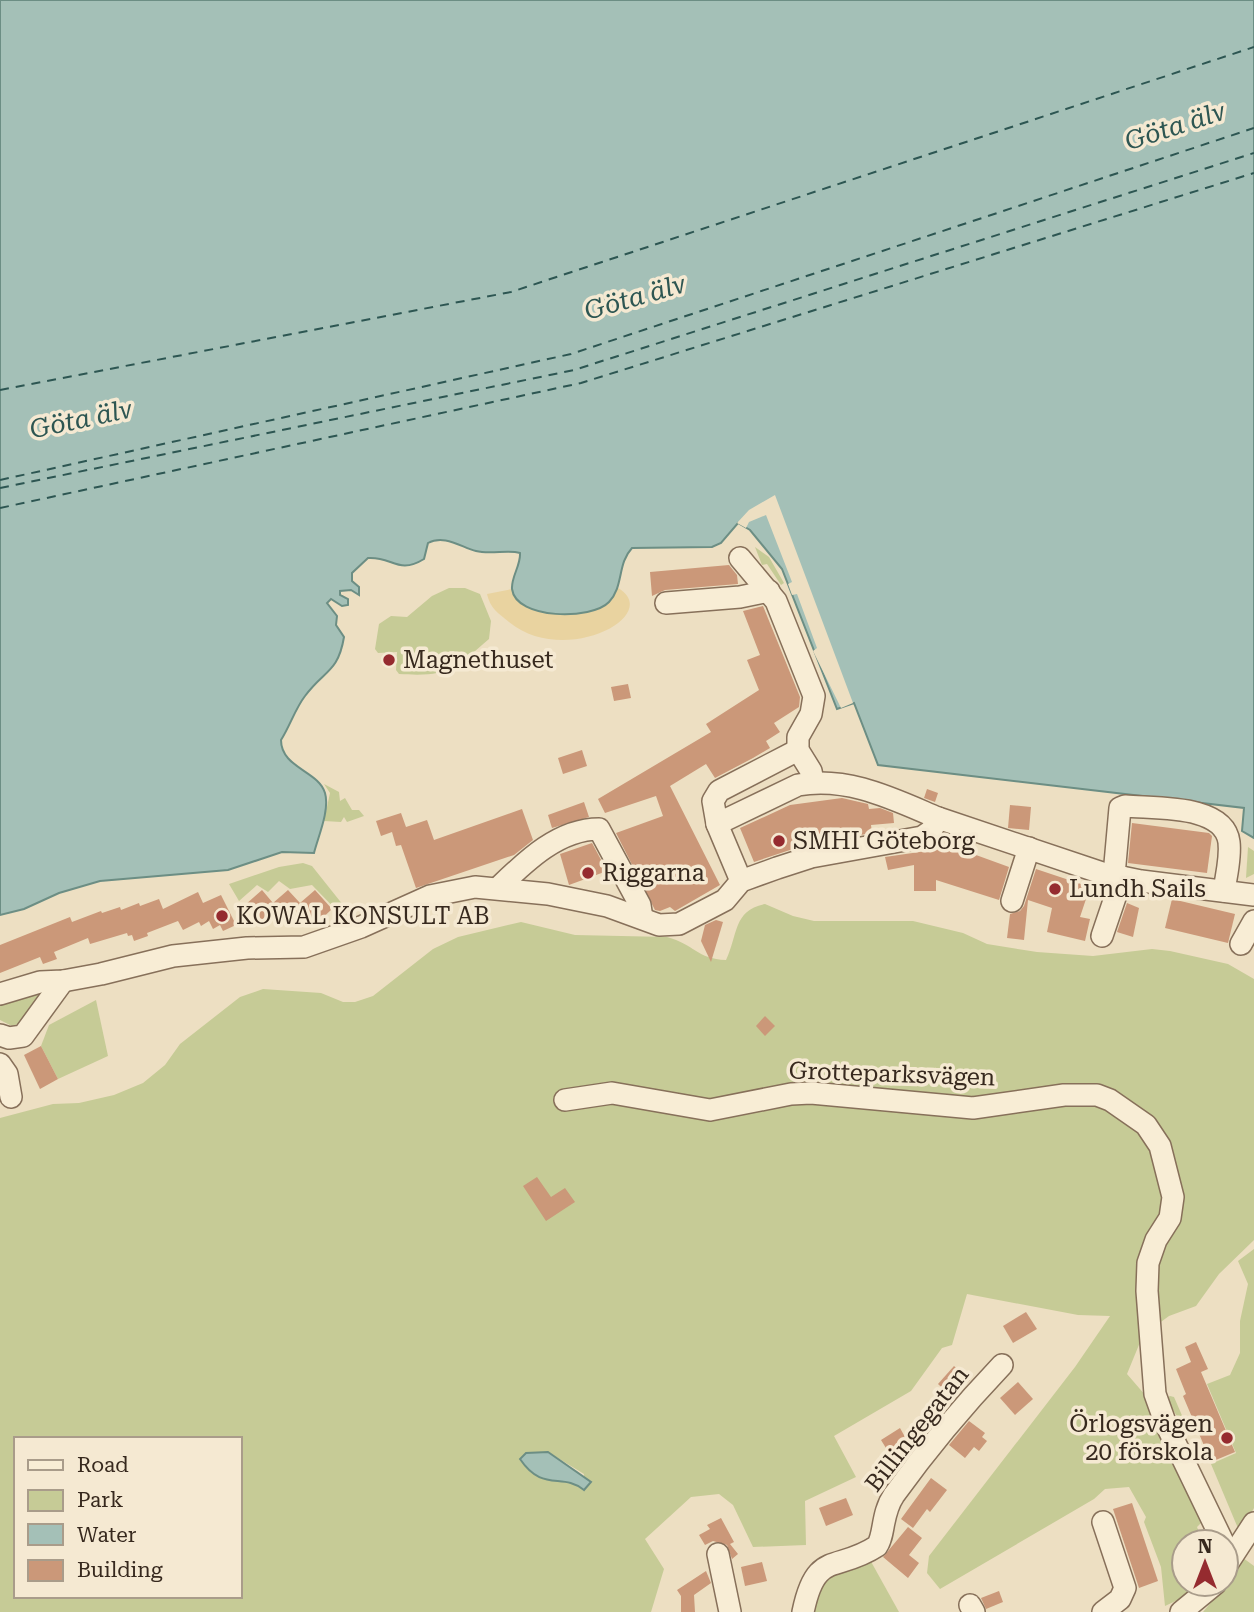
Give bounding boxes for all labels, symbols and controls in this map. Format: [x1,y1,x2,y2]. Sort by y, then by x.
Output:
water label: Göta älv [1121,95,1230,156]
water label: Göta älv [581,268,690,326]
water label: Göta älv [27,393,136,444]
place label: Magnethuset [403,646,554,674]
marker: Magnethuset [381,652,397,668]
place label: SMHI Göteborg [793,827,975,855]
marker: SMHI Göteborg [771,833,787,849]
place label: Riggarna [602,859,705,887]
marker: Riggarna [580,865,596,881]
place label: Lundh Sails [1069,875,1206,903]
marker: Lundh Sails [1047,881,1063,897]
place label: KOWAL KONSULT AB [236,902,490,930]
marker: KOWAL KONSULT AB [214,908,230,924]
street label: Grotteparksvägen [788,1056,996,1092]
street label: Billingegatan [859,1361,975,1497]
place label: Örlogsvägen 20 förskola [1069,1409,1213,1466]
marker: Örlogsvägen 20 förskola [1219,1430,1235,1446]
legend [14,1437,242,1598]
text: Road [77,1453,129,1477]
text: Park [77,1488,123,1512]
text: Water [77,1523,137,1547]
north arrow [1170,1528,1240,1598]
text: N [1198,1535,1213,1558]
text: Building [77,1558,163,1582]

